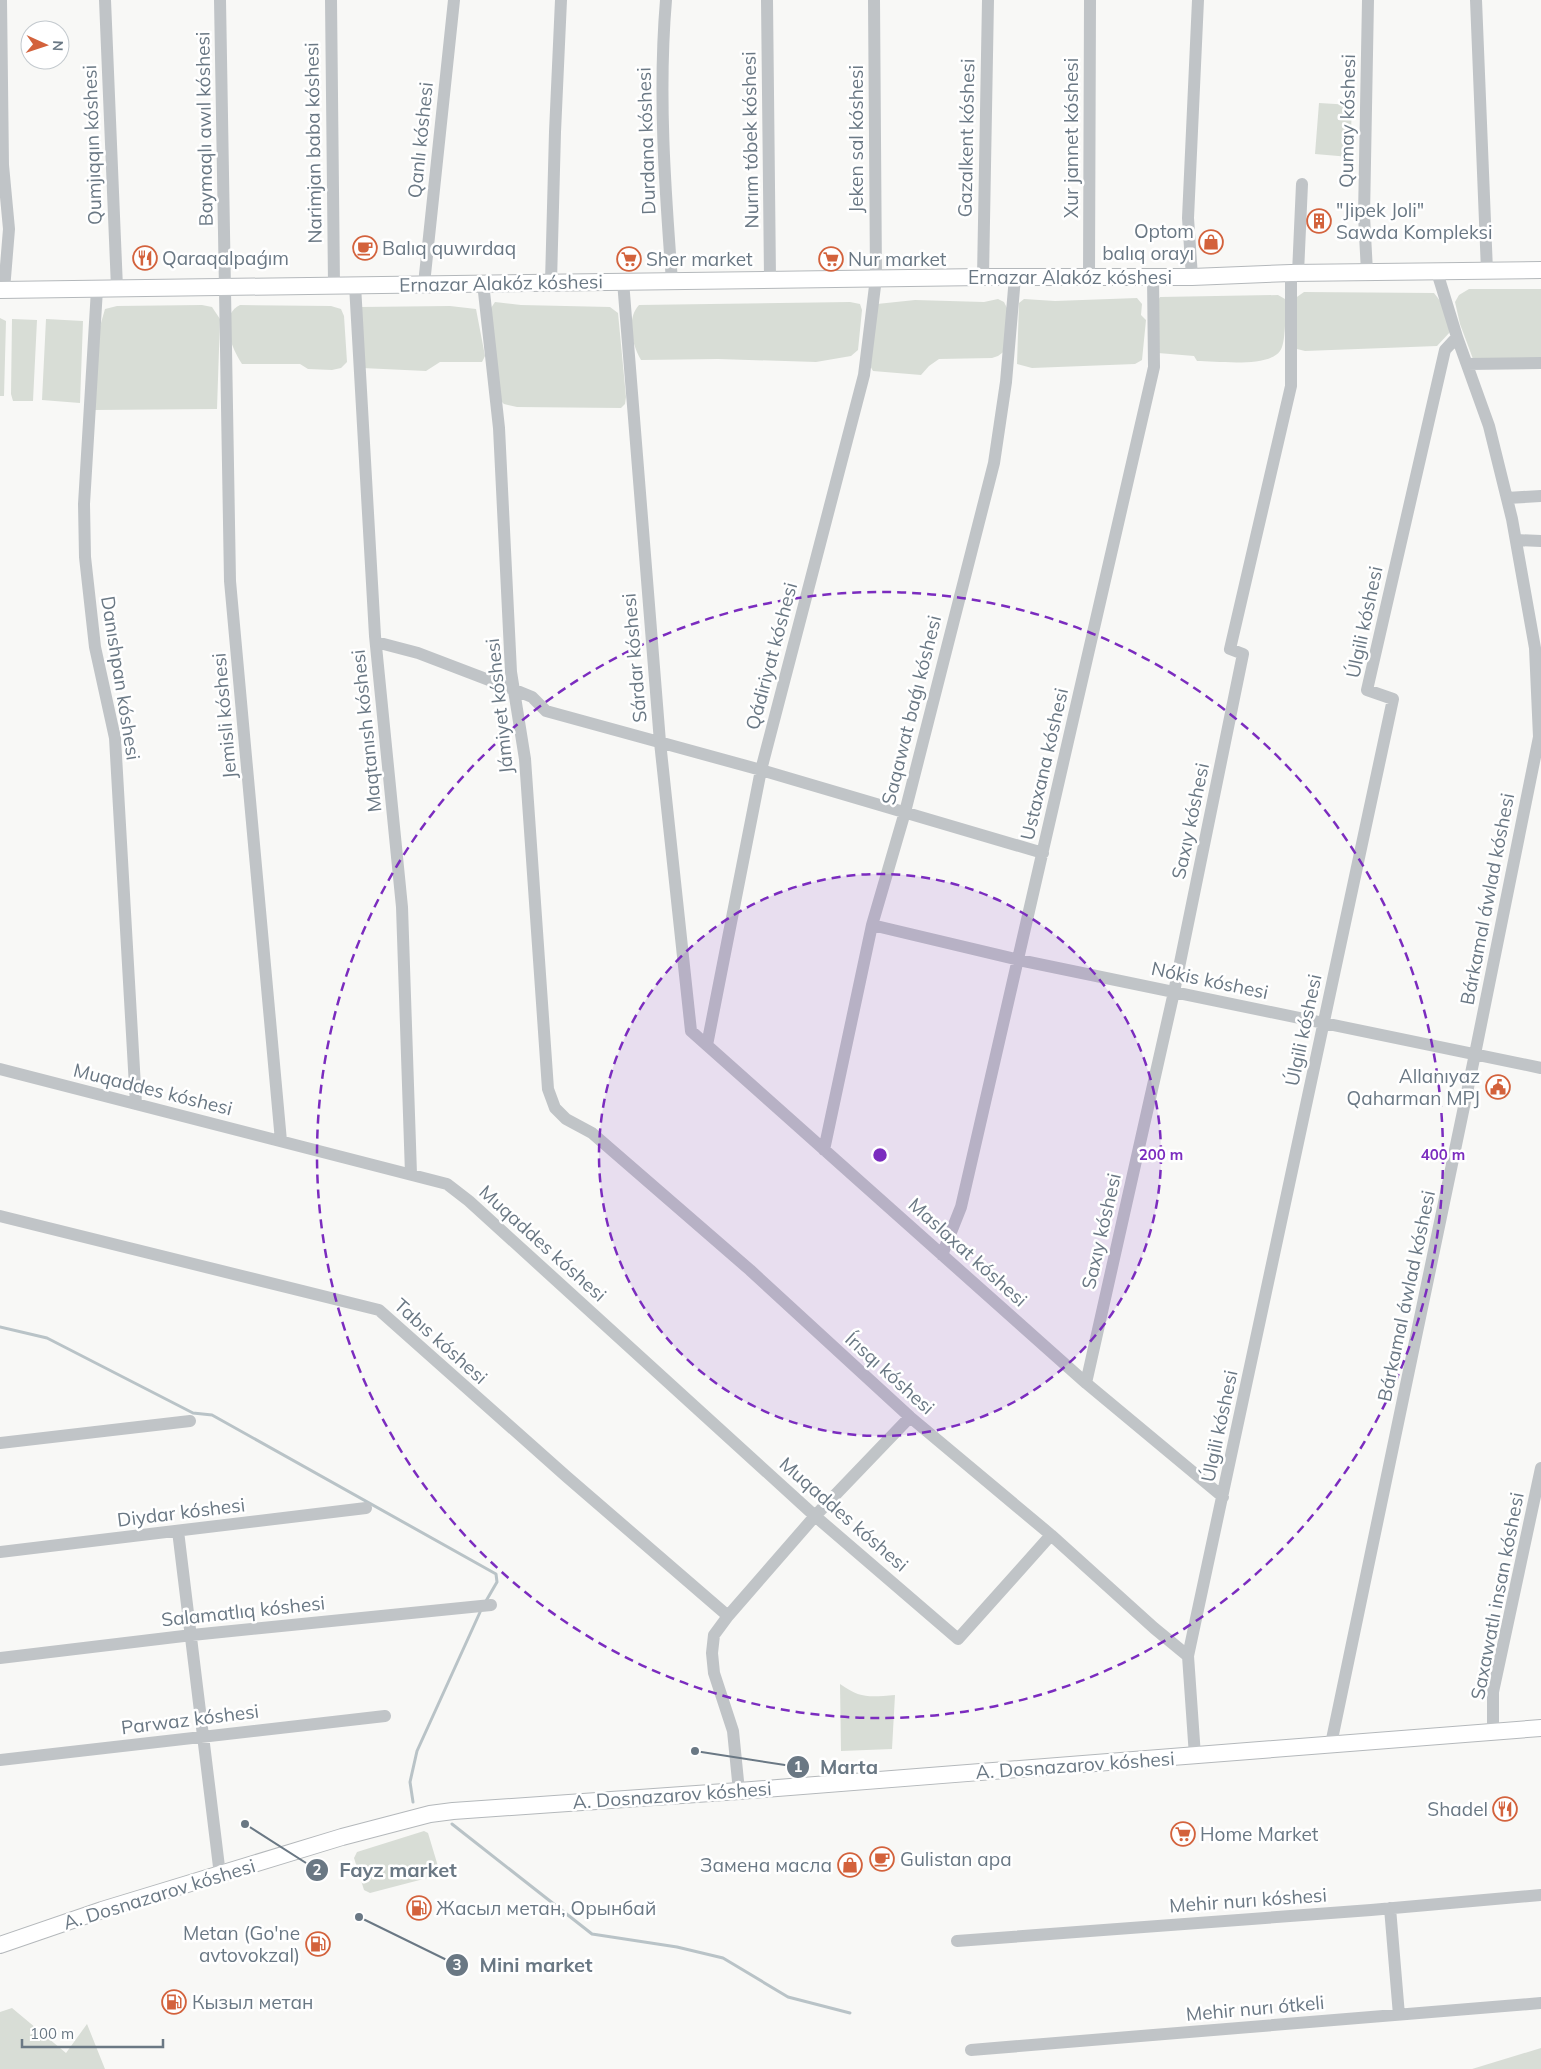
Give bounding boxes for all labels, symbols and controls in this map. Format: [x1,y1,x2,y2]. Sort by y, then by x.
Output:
north arrow [20,20,70,70]
street label: Baymaqlı awıl kóshesi [190,31,218,227]
text: N [49,40,67,51]
street label: Narimjan baba kóshesi [299,42,327,244]
street label: Nurım tóbek kóshesi [736,51,764,229]
street label: Qumay kóshesi [1334,54,1360,188]
street label: Gazalkent kóshesi [953,58,979,218]
street label: Xur jannet kóshesi [1059,58,1083,218]
street label: Qumjıqqın kóshesi [77,65,107,225]
street label: Jeken sal kóshesi [844,65,868,213]
street label: Durdana kóshesi [631,67,661,215]
street label: Qanlı kóshesi [402,81,438,199]
place label: "Jipek Joli" Sawda Kompleksi [1336,198,1492,244]
building icon: "Jipek Joli" Sawda Kompleksi [1306,208,1332,234]
place label: Optom balıq orayı [1102,219,1194,265]
shop icon: Optom balıq orayı [1198,229,1224,255]
cafe icon: Balıq quwırdaq [352,235,378,261]
place label: Balıq quwırdaq [382,236,516,260]
restaurant icon: Qaraqalpaǵım [132,245,158,271]
place label: Qaraqalpaǵım [162,246,289,270]
supermarket icon: Sher market [616,246,642,272]
supermarket icon: Nur market [818,246,844,272]
place label: Sher market [646,247,753,271]
place label: Nur market [848,247,947,271]
street label: Ernazar Alakóz kóshesi [968,265,1172,289]
street label: Ernazar Alakóz kóshesi [399,269,603,297]
street label: Úlgili kóshesi [1340,564,1388,680]
street label: Qádiriyat kóshesi [740,580,802,732]
street label: Sárdar kóshesi [616,592,652,724]
street label: Danıshpan kóshesi [96,594,146,762]
street label: Saqawat baǵı kóshesi [876,613,946,807]
street label: Jámiyet kóshesi [480,637,518,775]
street label: Maqtanısh kóshesi [346,648,386,814]
street label: Jemisli kóshesi [207,652,241,780]
street label: Ustaxana kóshesi [1015,686,1073,842]
street label: Saxıy kóshesi [1166,761,1214,881]
street label: Bárkamal áwlad kóshesi [1455,791,1519,1007]
street label: Nókis kóshesi [1149,956,1271,1004]
street label: Úlgili kóshesi [1279,972,1327,1088]
street label: Muqaddes kóshesi [71,1058,235,1120]
place label: Allanıyaz Qaharman MPJ [1347,1064,1480,1110]
public building icon: Allanıyaz Qaharman MPJ [1485,1074,1511,1100]
text: 200 m [1139,1145,1183,1164]
text: 400 m [1421,1145,1465,1164]
centre of rings [871,1146,889,1164]
street label: Saxıy kóshesi [1076,1171,1126,1291]
street label: Muqaddes kóshesi [474,1180,612,1306]
street label: Bárkamal áwlad kóshesi [1372,1188,1440,1404]
street label: Maslaxat kóshesi [904,1192,1032,1312]
street label: Tabıs kóshesi [390,1293,492,1389]
street label: Írısqı kóshesi [840,1327,940,1419]
street label: Úlgili kóshesi [1195,1368,1243,1484]
street label: Muqaddes kóshesi [775,1452,913,1576]
street label: Saxawatlı insan kóshesi [1465,1490,1529,1702]
street label: Diydar kóshesi [116,1492,246,1532]
street label: Salamatlıq kóshesi [160,1590,326,1632]
street label: Parwaz kóshesi [120,1699,260,1739]
street label: A. Dosnazarov kóshesi [975,1746,1175,1784]
callout: Marta [785,1750,888,1785]
text: Marta [820,1754,878,1779]
text: 1 [793,1757,803,1776]
street label: A. Dosnazarov kóshesi [572,1776,772,1814]
restaurant icon: Shadel [1492,1796,1518,1822]
place label: Shadel [1427,1797,1488,1821]
supermarket icon: Home Market [1170,1821,1196,1847]
place label: Home Market [1200,1822,1319,1846]
cafe icon: Gulistan apa [869,1846,895,1872]
place label: Gulistan apa [900,1847,1012,1871]
shop icon: Замена масла [837,1852,863,1878]
street label: A. Dosnazarov kóshesi [60,1853,258,1935]
callout: Fayz market [305,1853,467,1888]
place label: Замена масла [700,1853,832,1877]
text: Fayz market [339,1857,457,1882]
text: 2 [312,1860,322,1879]
street label: Mehir nurı kóshesi [1168,1883,1328,1917]
fuel station icon: Жасыл метан, Орынбай [406,1895,432,1921]
place label: Жасыл метан, Орынбай [436,1896,656,1920]
place label: Metan (Go'ne avtovokzal) [183,1921,300,1967]
fuel station icon: Metan (Go'ne avtovokzal) [305,1931,331,1957]
callout: Mini market [445,1947,603,1982]
text: Mini market [480,1952,593,1977]
text: 3 [452,1955,462,1974]
fuel station icon: Кызыл метан [161,1989,187,2015]
place label: Кызыл метан [192,1990,313,2014]
street label: Mehir nurı ótkeli [1185,1990,1325,2026]
scale bar [22,2016,164,2048]
text: 100 m [30,2024,74,2043]

